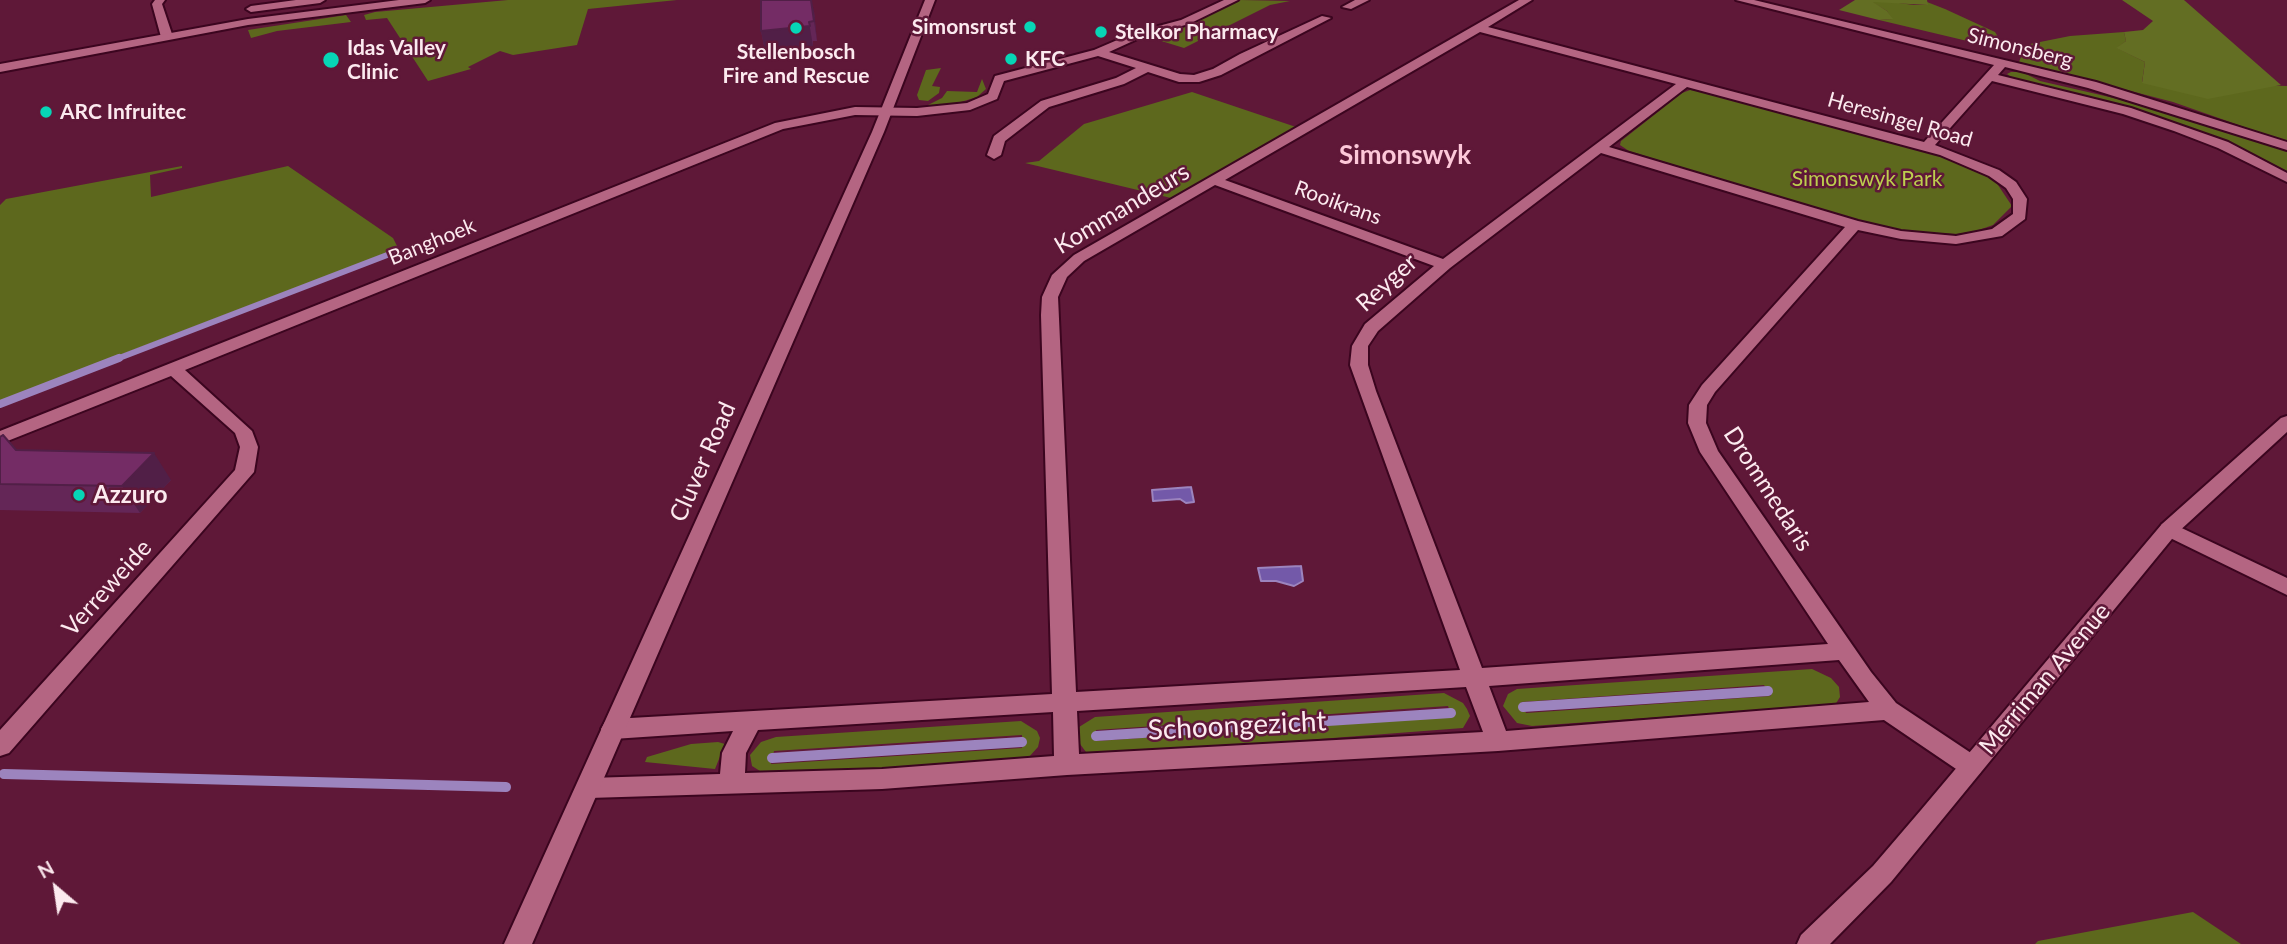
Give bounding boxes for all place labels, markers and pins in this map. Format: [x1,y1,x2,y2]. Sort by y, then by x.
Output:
place label: Simonsrust [912,14,1016,40]
marker: Simonsrust [1022,19,1038,35]
place label: Stelkor Pharmacy [1115,19,1279,45]
marker: Stellenbosch Fire and Rescue [788,20,804,36]
marker: Stelkor Pharmacy [1093,24,1109,40]
place label: Idas Valley Clinic [347,35,446,85]
place label: Stellenbosch Fire and Rescue [723,39,869,89]
place label: KFC [1025,46,1065,72]
marker: Idas Valley Clinic [321,50,341,70]
marker: KFC [1003,51,1019,67]
place label: ARC Infruitec [60,99,186,125]
marker: ARC Infruitec [38,104,54,120]
place label: Azzuro [93,481,168,509]
marker: Azzuro [71,487,87,503]

